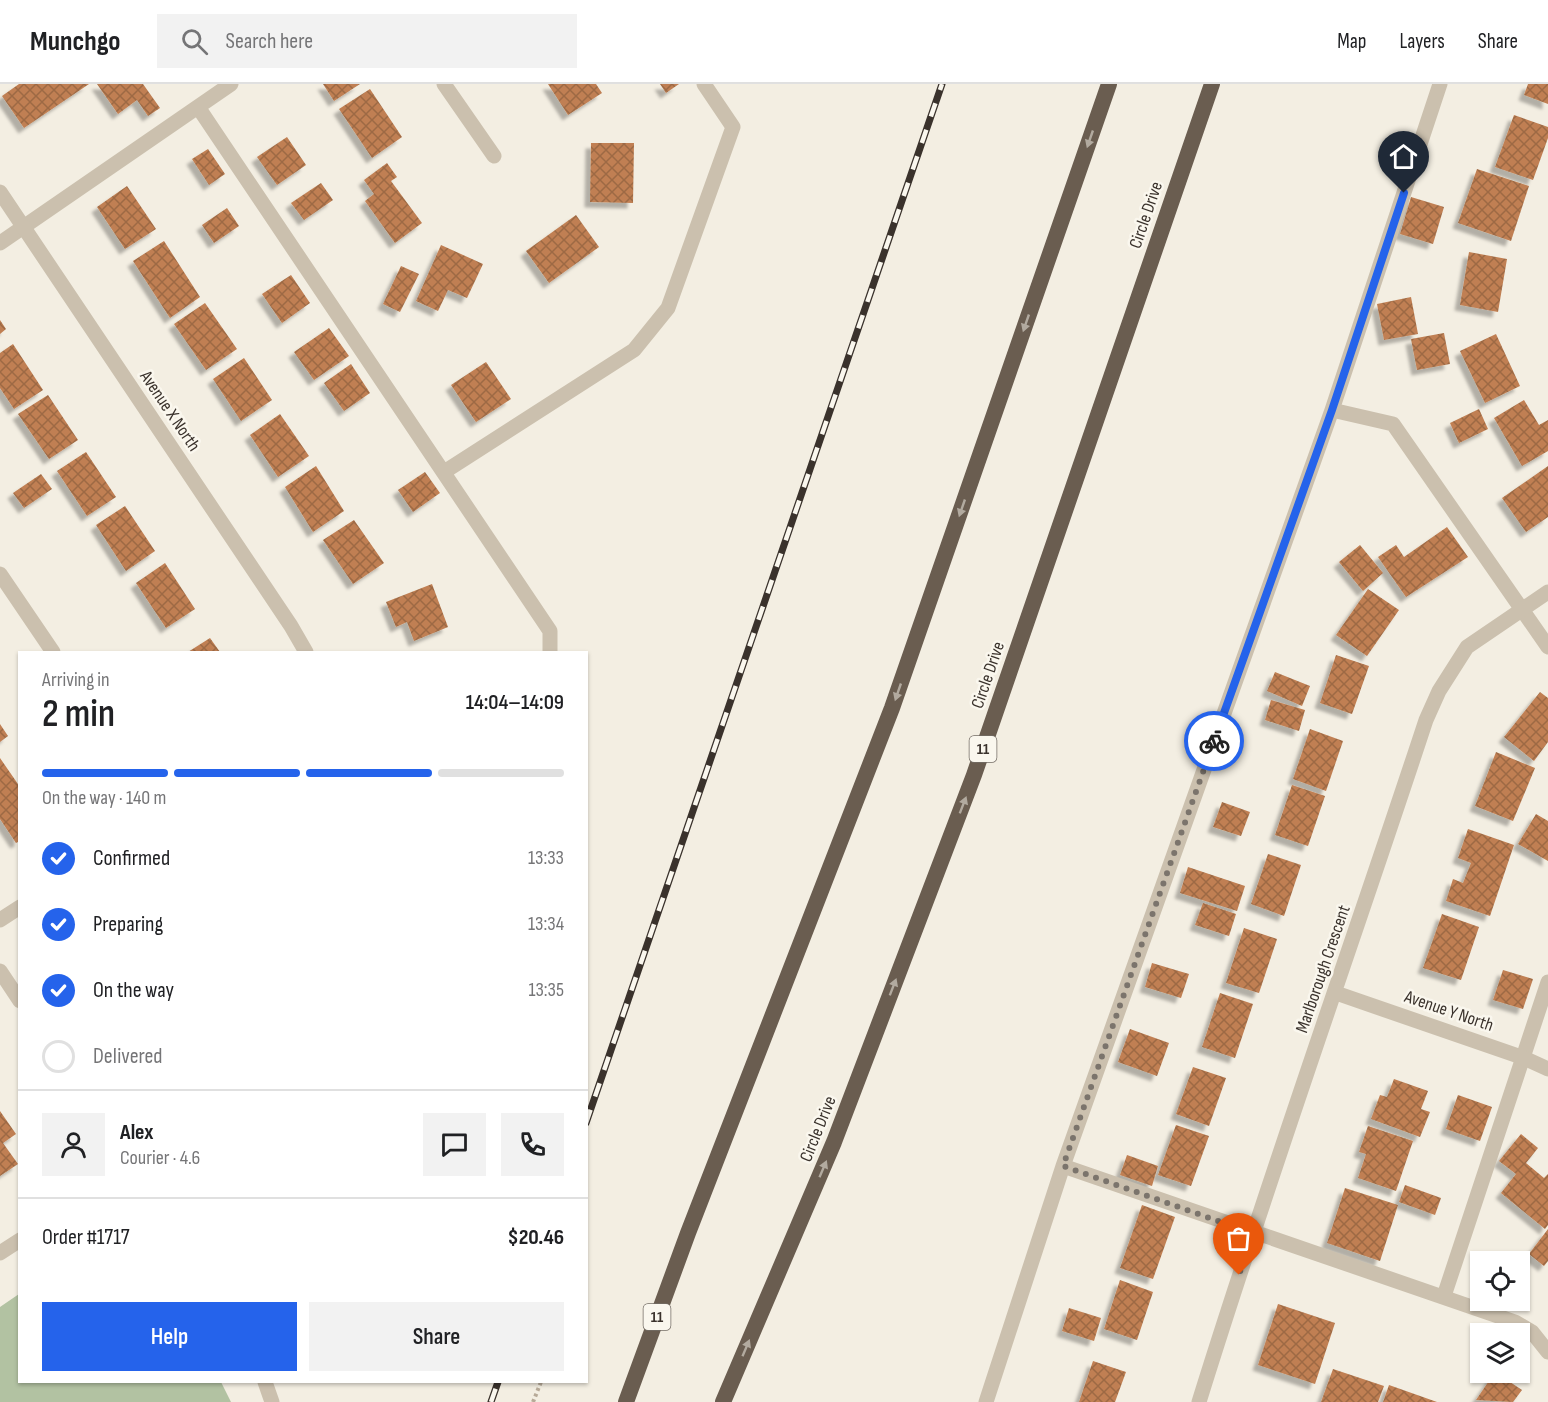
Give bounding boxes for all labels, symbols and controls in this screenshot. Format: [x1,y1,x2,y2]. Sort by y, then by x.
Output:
search box [157,14,577,68]
text: Munchgo [30,25,121,58]
icon: search [178,25,211,58]
text: Search here [226,28,313,55]
text: Map [1337,29,1366,54]
text: Layers [1399,29,1445,54]
text: Share [1478,29,1518,54]
one-way arrow [1084,130,1094,148]
pin [1378,131,1429,193]
icon: home [1387,140,1420,173]
street label: Circle Drive [1125,179,1167,251]
one-way arrow [1020,315,1030,333]
street label: Avenue X North [135,366,205,455]
one-way arrow [956,499,966,517]
street label: Circle Drive [967,639,1009,711]
text: Arriving in [42,668,110,692]
one-way arrow [893,683,902,701]
text: 14:04–14:09 [466,689,564,716]
text: 2 min [42,691,115,738]
courier [1184,711,1244,771]
icon: bike [1198,725,1231,758]
road number: 11 [970,736,996,762]
text: On the way · 140 m [42,786,166,810]
one-way arrow [959,796,968,814]
icon: check [42,842,75,875]
text: Confirmed [93,845,170,872]
text: 13:33 [528,846,564,870]
street label: Marlborough Crescent [1291,902,1355,1036]
icon: check [42,908,75,941]
text: Preparing [93,911,163,938]
text: 13:34 [528,912,564,936]
icon: check [42,974,75,1007]
text: On the way [93,977,174,1004]
text: 13:35 [528,978,564,1002]
one-way arrow [889,978,899,996]
street label: Avenue Y North [1401,986,1496,1036]
text: Delivered [93,1043,162,1070]
street label: Circle Drive [795,1093,841,1165]
button: person [42,1113,105,1176]
button: chat [423,1113,486,1176]
button: phone [501,1113,564,1176]
text: Alex [120,1119,153,1146]
text: Courier · 4.6 [120,1146,200,1170]
one-way arrow [818,1160,828,1178]
pin [1213,1213,1264,1275]
icon: bag [1222,1222,1255,1255]
text: Order #1717 [42,1224,130,1251]
text: $20.46 [507,1224,564,1251]
map controls [1470,1251,1530,1383]
button: locate [1470,1251,1530,1311]
button: Help [42,1302,297,1371]
button: Share [309,1302,564,1371]
road number: 11 [644,1304,670,1330]
button: layers [1470,1323,1530,1383]
one-way arrow [741,1339,751,1357]

